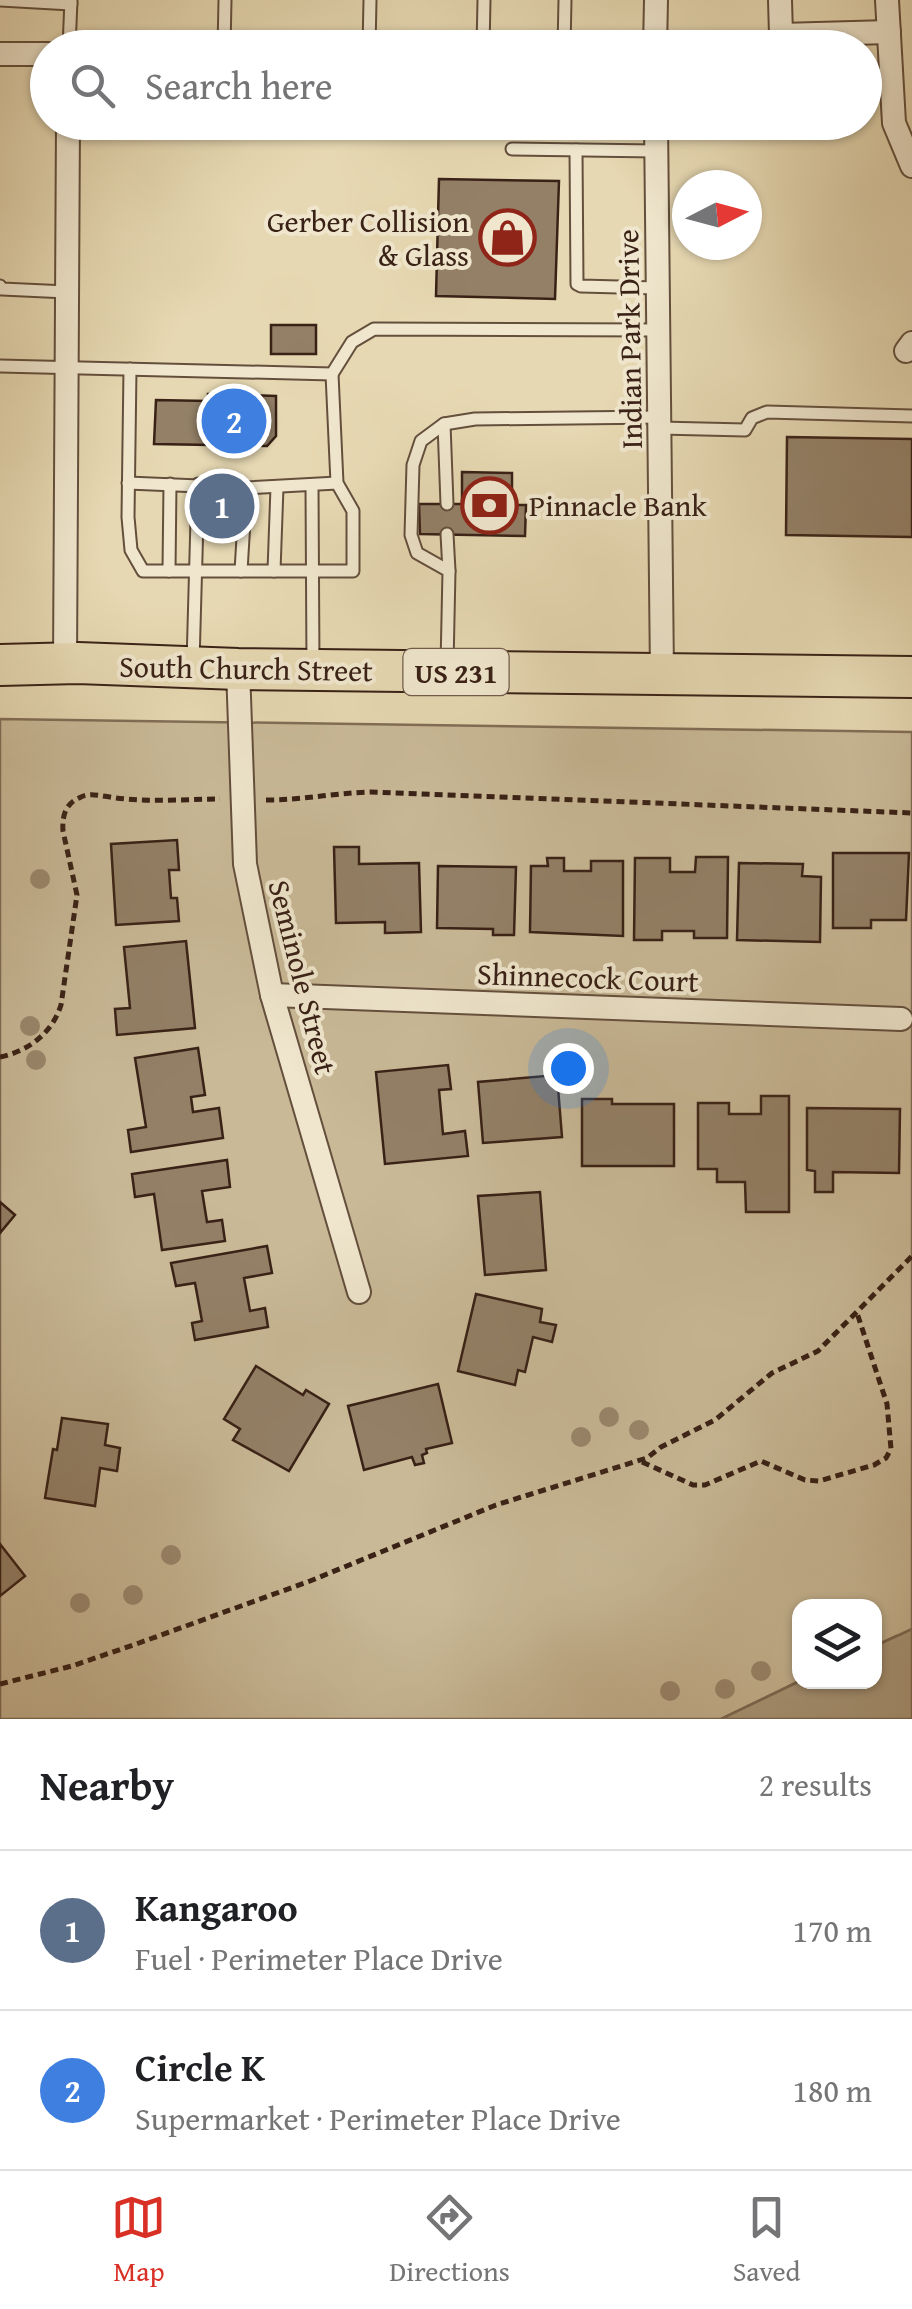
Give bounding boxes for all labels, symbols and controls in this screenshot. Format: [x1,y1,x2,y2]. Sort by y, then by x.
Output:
search box [30,30,882,140]
text: Search here [145,57,333,113]
icon: search [65,58,120,113]
north arrow [672,170,762,260]
place label: Gerber Collision & Glass [267,199,469,277]
shop icon: Gerber Collision & Glass [478,208,538,268]
street label: Indian Park Drive [605,229,653,449]
pin: 2 [202,384,266,458]
pin: 1 [190,468,254,544]
bank icon: Pinnacle Bank [460,475,520,535]
place label: Pinnacle Bank [529,483,707,527]
street label: South Church Street [119,644,374,692]
road number: US 231 [404,649,508,695]
street label: Seminole Street [258,875,348,1079]
street label: Shinnecock Court [476,951,700,1003]
your location [543,1043,594,1094]
map controls [792,1599,882,1689]
button: layers [792,1599,882,1689]
text: Nearby [40,1754,174,1815]
text: 2 results [759,1761,872,1808]
text: Kangaroo [135,1879,298,1935]
text: 1 [64,1907,81,1954]
text: 170 m [793,1907,872,1954]
text: Fuel · Perimeter Place Drive [135,1935,503,1982]
text: Circle K [135,2039,265,2095]
text: 2 [64,2067,81,2114]
text: 180 m [793,2067,872,2114]
text: Supermarket · Perimeter Place Drive [135,2095,621,2142]
tab: Map [111,2190,166,2291]
tab: Directions [389,2190,510,2291]
tab: Saved [733,2190,801,2291]

